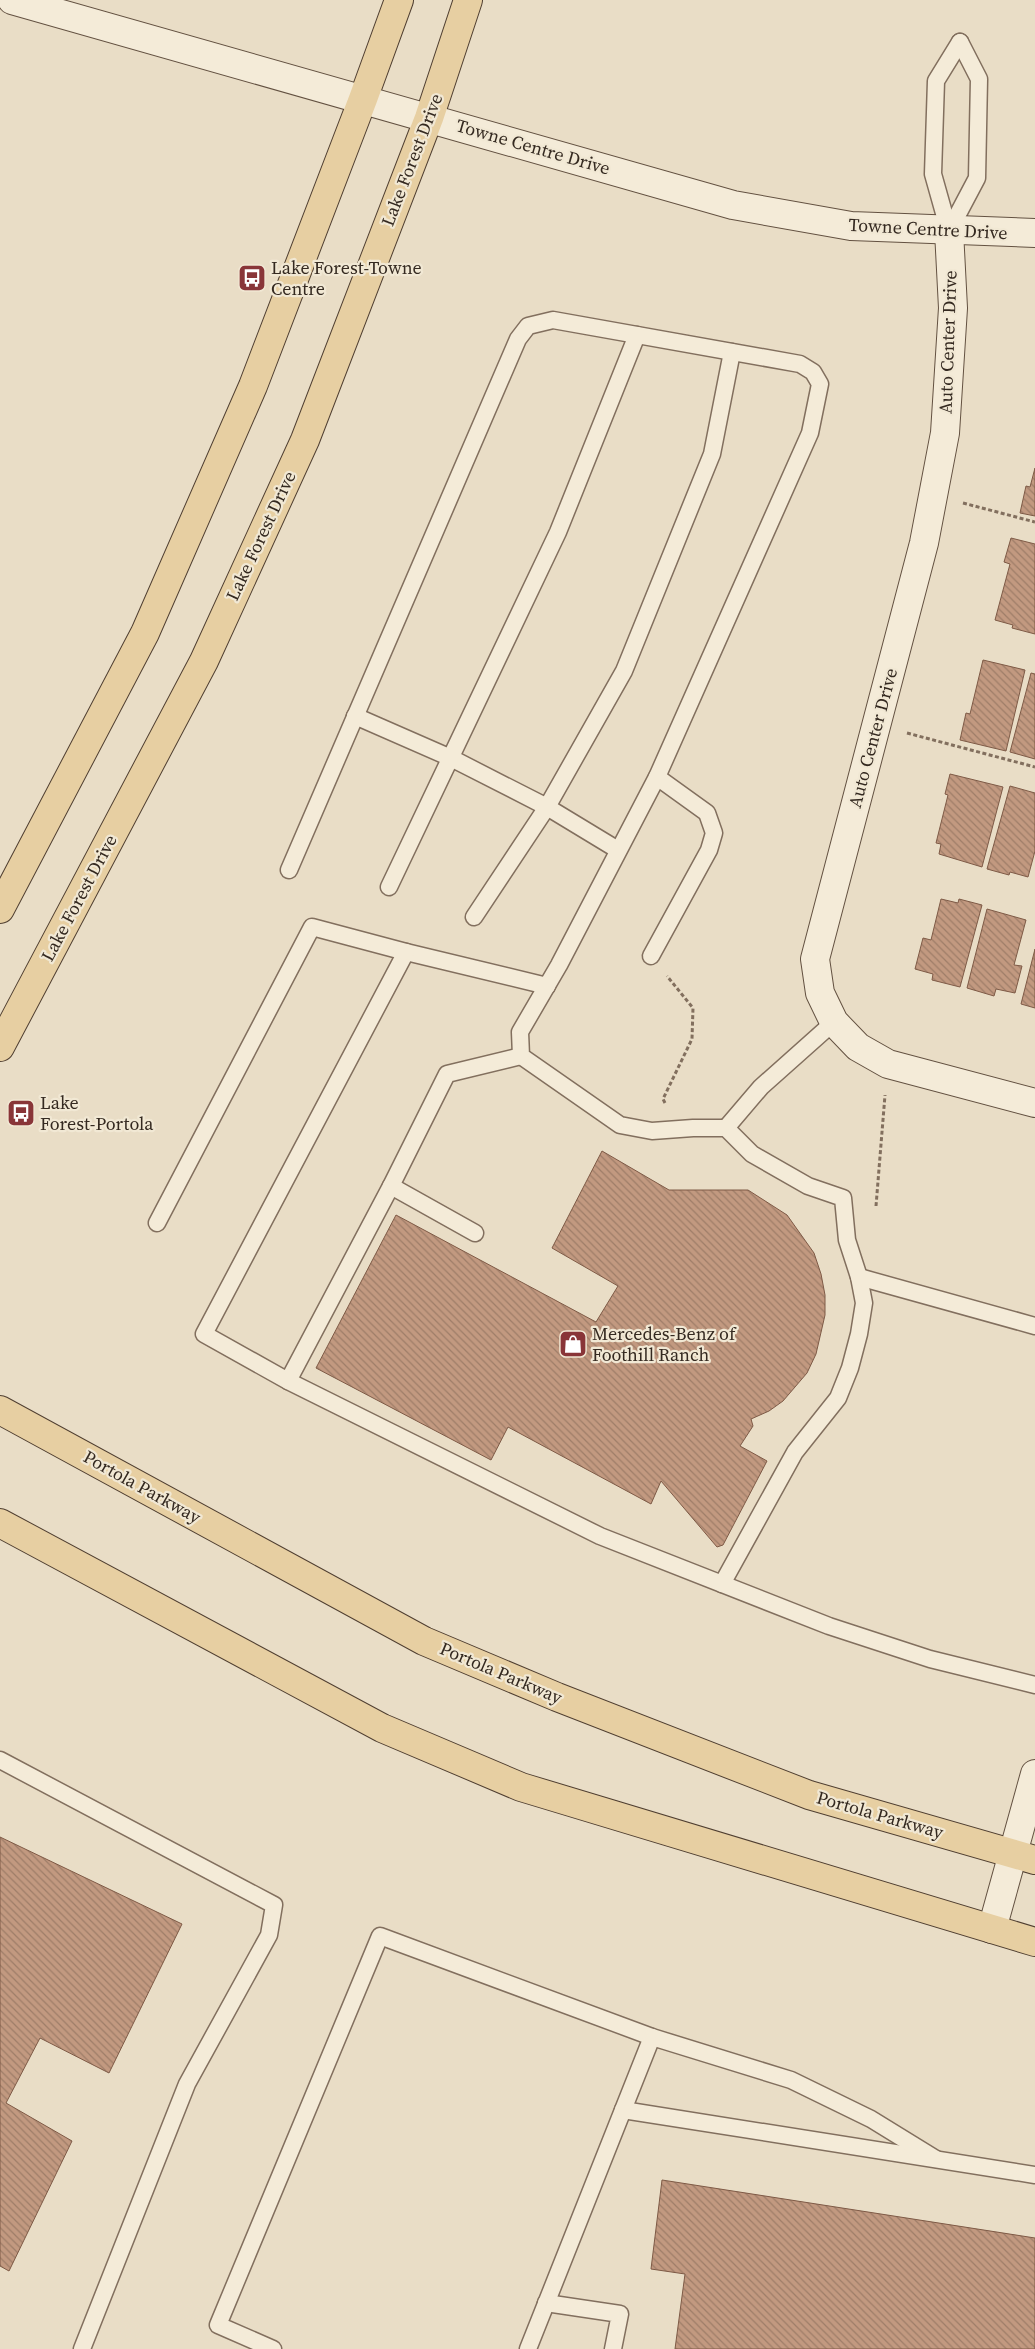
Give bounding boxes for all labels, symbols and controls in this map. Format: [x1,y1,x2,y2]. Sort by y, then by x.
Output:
street label: Lake Forest Drive [375,90,448,230]
street label: Towne Centre Drive [453,113,613,180]
street label: Towne Centre Drive [848,212,1008,245]
place label: Lake Forest-Towne Centre [271,255,422,301]
bus stop icon: Lake Forest-Towne Centre [237,263,267,293]
street label: Auto Center Drive [933,270,962,414]
street label: Lake Forest Drive [220,467,301,605]
street label: Auto Center Drive [842,665,903,810]
street label: Lake Forest Drive [35,830,123,966]
place label: Lake Forest-Portola [40,1090,154,1136]
bus stop icon: Lake Forest-Portola [6,1098,36,1128]
place label: Mercedes-Benz of Foothill Ranch [592,1321,737,1367]
shop icon: Mercedes-Benz of Foothill Ranch [558,1329,588,1359]
street label: Portola Parkway [79,1444,206,1530]
street label: Portola Parkway [436,1635,567,1710]
street label: Portola Parkway [814,1784,947,1845]

